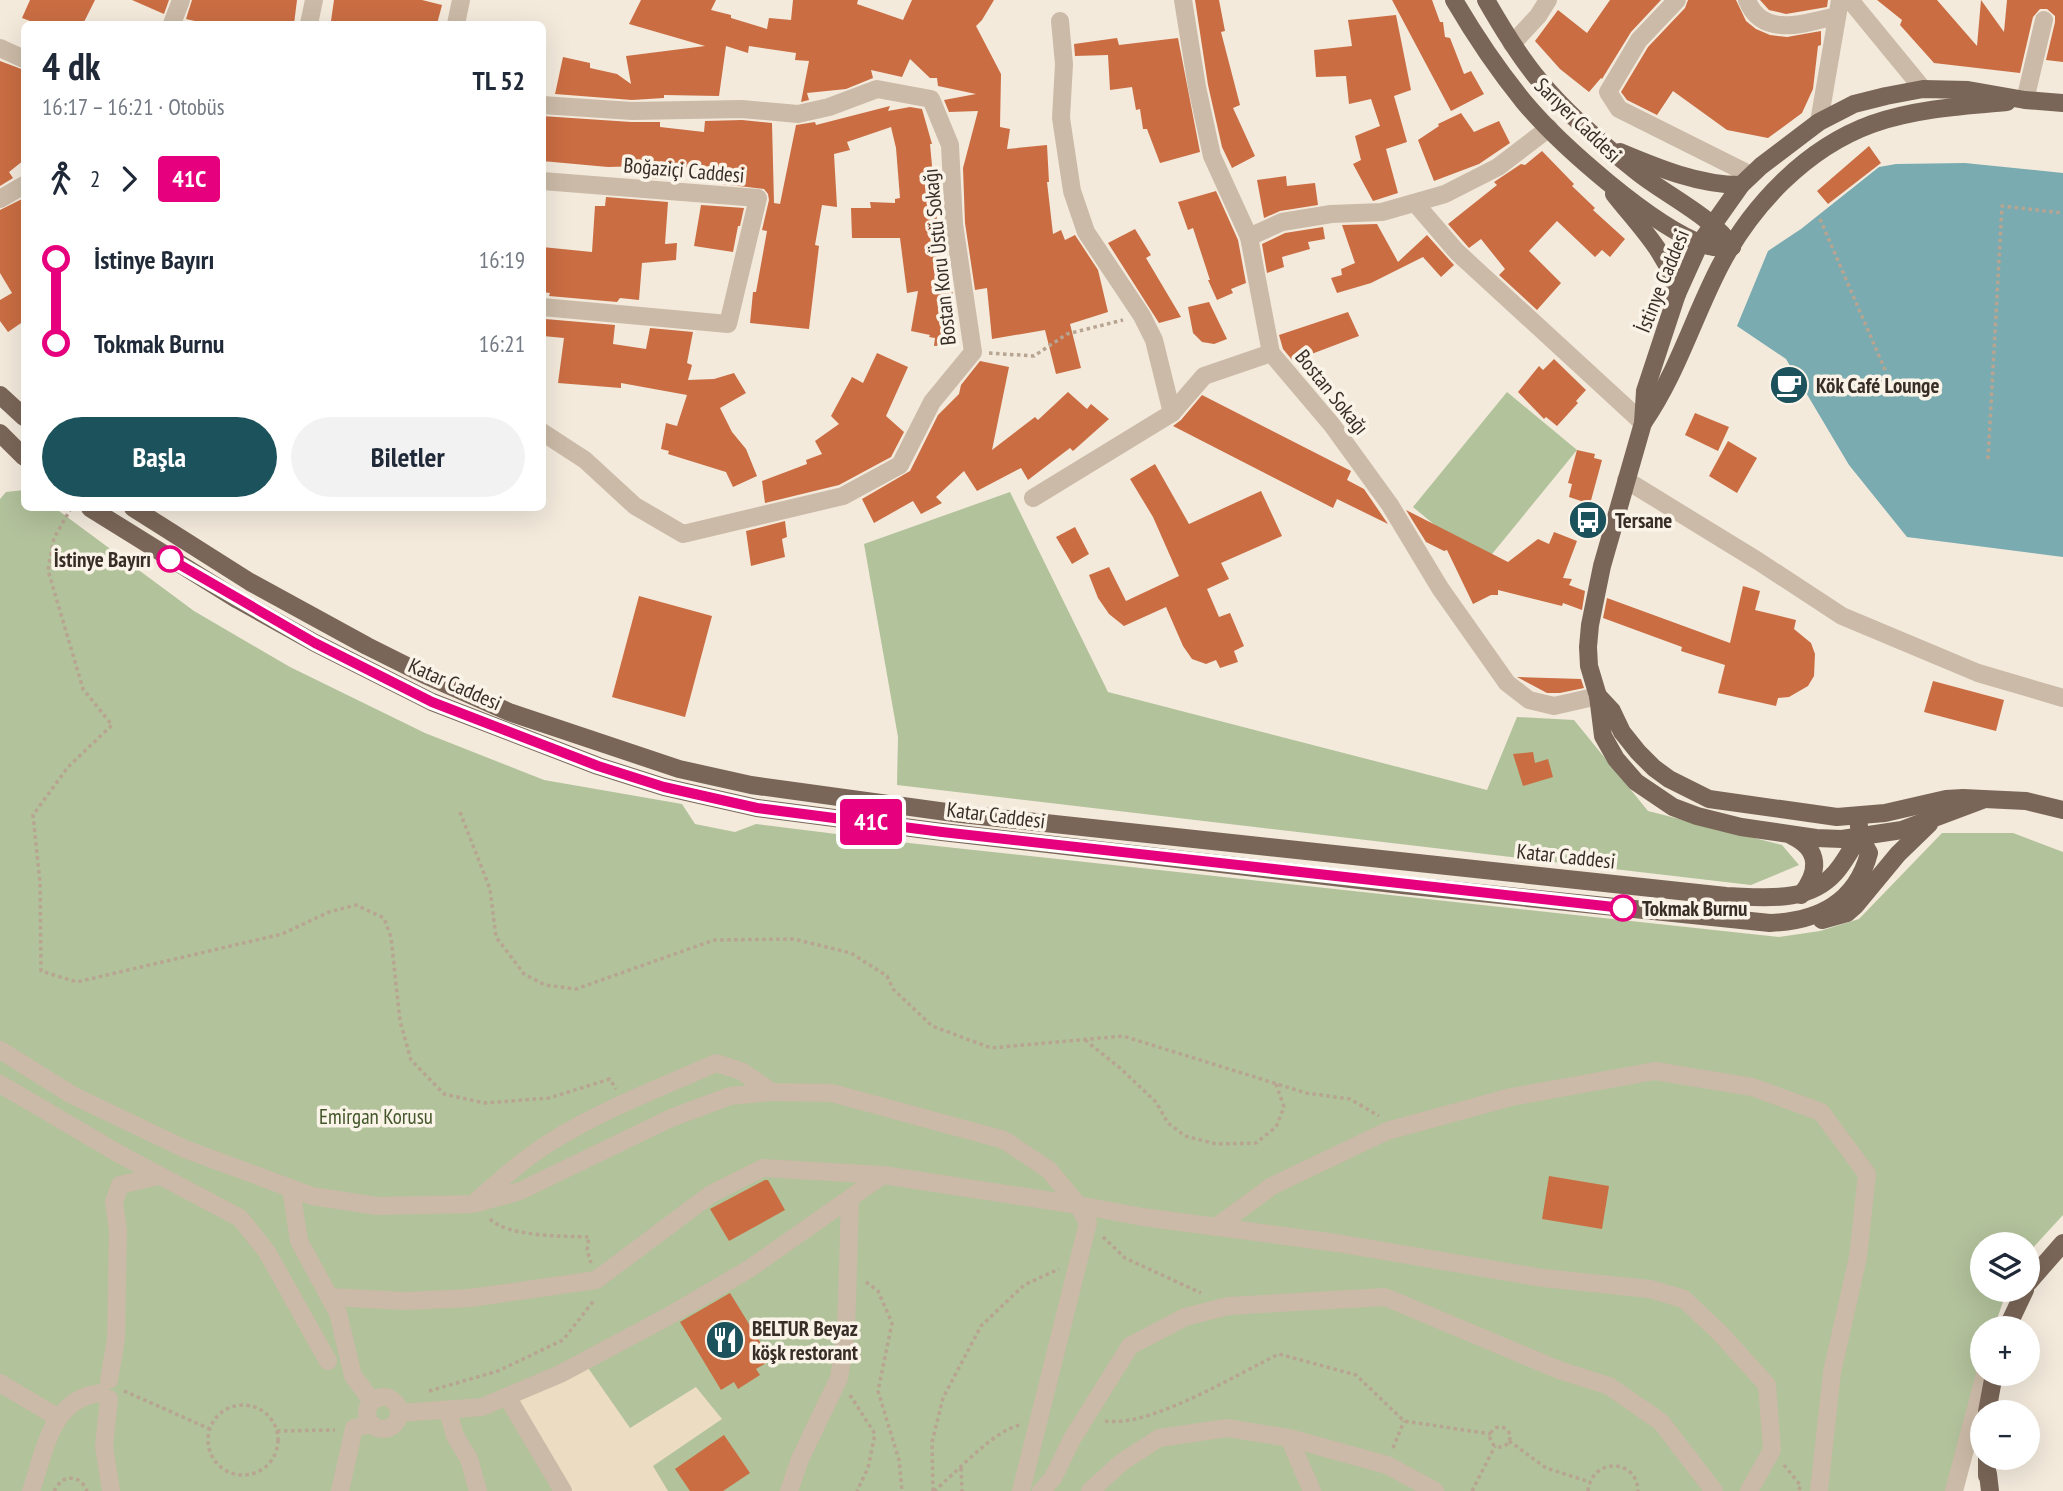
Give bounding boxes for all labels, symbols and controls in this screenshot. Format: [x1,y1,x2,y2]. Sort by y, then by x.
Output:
text: 4 dk [42,41,101,90]
text: TL 52 [473,64,525,97]
street label: Sarıyer Caddesi [1529,72,1627,168]
text: 16:17 – 16:21 · Otobüs [42,92,225,121]
street label: Boğaziçi Caddesi [622,151,746,189]
icon: walk [42,160,80,198]
icon: forward [110,160,148,198]
text: 41C [172,163,206,194]
text: 2 [90,164,100,193]
street label: Bostan Koru Üstü Sokağı [916,167,962,347]
street label: İstinye Caddesi [1629,225,1695,337]
text: İstinye Bayırı [94,243,214,276]
text: 16:19 [479,245,525,274]
text: Tokmak Burnu [94,327,224,360]
text: 16:21 [479,329,525,358]
street label: Bostan Sokağı [1289,344,1375,440]
cafe icon: Kök Café Lounge [1768,364,1810,406]
place label: Kök Café Lounge [1816,372,1939,399]
button: Başla [42,417,277,497]
button: Biletler [291,417,525,497]
bus stop icon: Tersane [1567,499,1609,541]
place label: Tersane [1615,507,1672,534]
place label: İstinye Bayırı [54,546,151,573]
marker: İstinye Bayırı [157,546,183,572]
street label: Katar Caddesi [404,652,506,716]
street label: Katar Caddesi [945,796,1047,834]
line badge: 41C [831,799,911,845]
text: 41C [854,806,888,837]
street label: Katar Caddesi [1515,837,1617,875]
marker: Tokmak Burnu [1610,895,1636,921]
place label: Tokmak Burnu [1642,895,1747,922]
park label: Emirgan Korusu [319,1103,433,1130]
map controls [1970,1232,2040,1470]
button: layers [1970,1232,2040,1302]
place label: BELTUR Beyaz köşk restorant [752,1315,858,1366]
button: + [1970,1316,2040,1386]
restaurant icon: BELTUR Beyaz köşk restorant [704,1319,746,1361]
button: − [1970,1400,2040,1470]

